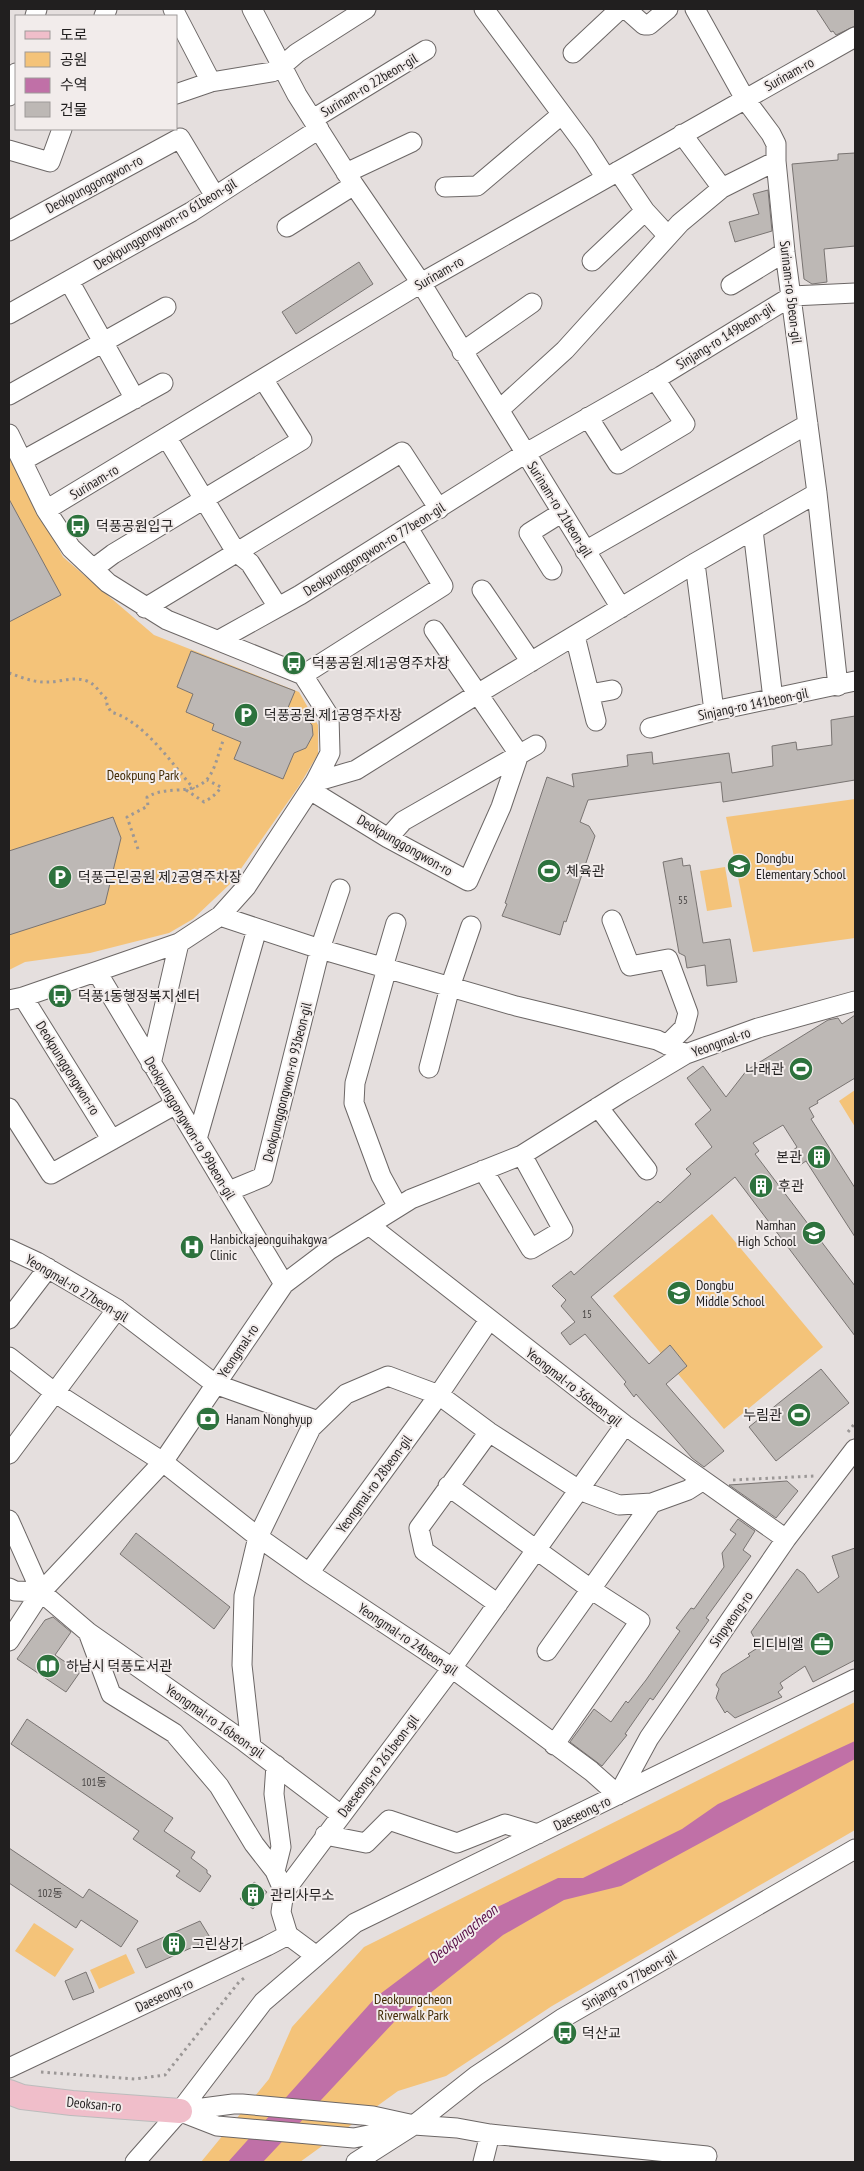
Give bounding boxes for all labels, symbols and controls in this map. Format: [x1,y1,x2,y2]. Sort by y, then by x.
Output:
legend [15,15,178,130]
text: 도로 [60,25,88,44]
street label: Surinam-ro 22beon-gil [317,49,421,121]
text: 공원 [60,50,88,69]
street label: Surinam-ro [761,53,817,95]
text: 수역 [60,75,88,94]
text: 건물 [60,100,88,119]
street label: Deokpunggongwon-ro [42,151,146,217]
street label: Deokpunggongwon-ro 61beon-gil [90,174,240,274]
street label: Surinam-ro 5beon-gil [776,240,806,345]
street label: Surinam-ro [411,252,467,294]
street label: Sinjang-ro 149beon-gil [673,298,778,373]
street label: Surinam-ro 21beon-gil [523,458,597,561]
street label: Surinam-ro [66,460,122,504]
street label: Deokpunggongwon-ro 77beon-gil [300,498,449,600]
bus stop icon: 덕풍공원입구 [65,513,91,539]
place label: 덕풍공원입구 [96,517,173,535]
bus stop icon: 덕풍공원.제1공영주차장 [281,650,307,676]
place label: 덕풍공원.제1공영주차장 [312,654,450,672]
street label: Sinjang-ro 141beon-gil [696,683,810,724]
parking icon: 덕풍공원 제1공영주차장 [233,702,259,728]
place label: 덕풍공원 제1공영주차장 [264,706,402,724]
park label: Deokpung Park [107,766,180,784]
street label: Deokpunggongwon-ro [354,810,456,880]
place label: Dongbu Elementary School [756,849,846,883]
school or university icon: Dongbu Elementary School [726,853,752,879]
sports icon: 체육관 [536,858,562,884]
place label: 체육관 [566,862,605,880]
parking icon: 덕풍근린공원 제2공영주차장 [47,864,73,890]
place label: 덕풍근린공원 제2공영주차장 [78,868,242,886]
house number: 55 [678,893,688,907]
bus stop icon: 덕풍1동행정복지센터 [47,983,73,1009]
place label: 덕풍1동행정복지센터 [78,987,200,1005]
street label: Deokpunggongwon-ro 93beon-gil [259,1000,316,1163]
street label: Deokpunggongwon-ro [32,1018,104,1118]
street label: Yeongmal-ro [689,1023,753,1061]
street label: Deokpunggongwon-ro 99beon-gil [140,1053,240,1203]
sports icon: 나래관 [788,1056,814,1082]
place label: 나래관 [745,1060,784,1078]
building icon: 본관 [806,1144,832,1170]
place label: 본관 [776,1148,802,1166]
building icon: 후관 [748,1173,774,1199]
place label: 후관 [778,1177,804,1195]
place label: Namhan High School [738,1216,797,1250]
school or university icon: Namhan High School [801,1220,827,1246]
place label: Hanbickajeonguihakgwa Clinic [210,1230,327,1264]
hospital icon: Hanbickajeonguihakgwa Clinic [179,1234,205,1260]
street label: Yeongmal-ro 27beon-gil [22,1250,132,1326]
place label: Dongbu Middle School [696,1276,765,1310]
school or university icon: Dongbu Middle School [666,1280,692,1306]
house number: 15 [582,1307,592,1321]
street label: Yeongmal-ro [213,1321,263,1381]
street label: Yeongmal-ro 36beon-gil [522,1344,626,1431]
sports icon: 누림관 [786,1402,812,1428]
bank icon: Hanam Nonghyup [195,1406,221,1432]
place label: 누림관 [743,1406,782,1424]
place label: Hanam Nonghyup [226,1410,312,1428]
street label: Yeongmal-ro 28beon-gil [332,1431,416,1537]
street label: Sinpyeong-ro [705,1588,757,1650]
street label: Yeongmal-ro 24beon-gil [354,1599,462,1680]
office icon: 티디비엘 [809,1631,835,1657]
place label: 티디비엘 [752,1635,804,1653]
library icon: 하남시 덕풍도서관 [35,1653,61,1679]
place label: 하남시 덕풍도서관 [66,1657,172,1675]
street label: Yeongmal-ro 16beon-gil [162,1680,269,1762]
street label: Daeseong-ro 261beon-gil [334,1711,423,1821]
house number: 101동 [82,1775,106,1789]
street label: Daeseong-ro [550,1791,614,1835]
building icon: 관리사무소 [240,1882,266,1908]
house number: 102동 [38,1886,62,1900]
place label: 관리사무소 [270,1886,335,1904]
water label: Deokpungcheon [424,1899,502,1967]
building icon: 그린상가 [161,1931,187,1957]
place label: 그린상가 [192,1935,244,1953]
street label: Sinjang-ro 77beon-gil [579,1945,680,2014]
street label: Daeseong-ro [132,1974,196,2016]
park label: Deokpungcheon Riverwalk Park [374,1990,452,2024]
bus stop icon: 덕산교 [552,2020,578,2046]
place label: 덕산교 [582,2024,621,2042]
street label: Deoksan-ro [66,2093,122,2115]

